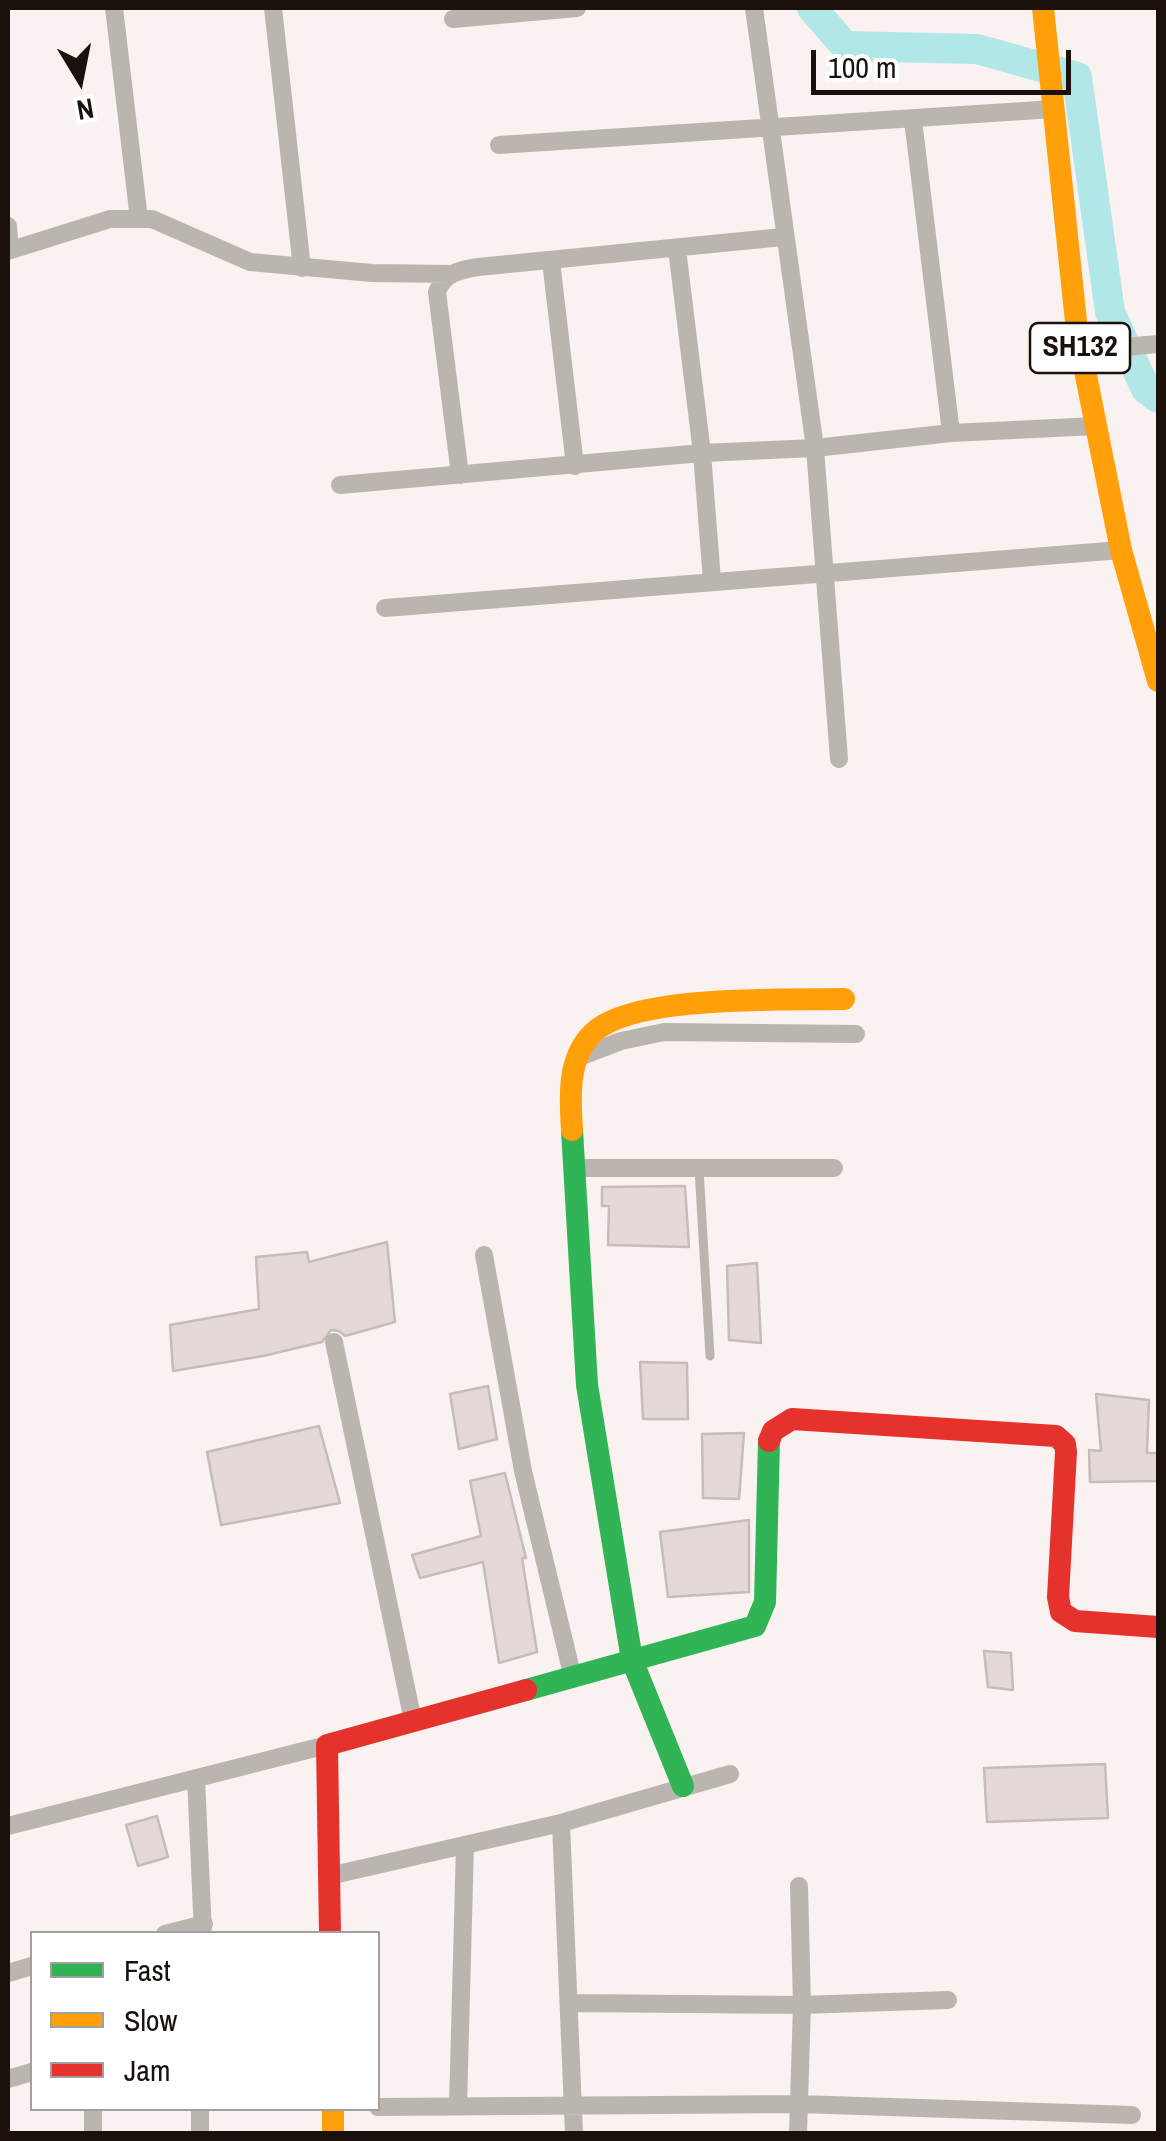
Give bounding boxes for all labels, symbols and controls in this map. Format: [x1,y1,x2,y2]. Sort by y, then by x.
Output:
north arrow [30,30,130,130]
scale bar [816,30,1076,92]
text: 100 m [828,47,896,87]
text: N [74,89,97,130]
road number: SH132 [1030,323,1130,373]
legend [30,1931,380,2111]
text: Fast [124,1950,171,1990]
text: Slow [124,2000,177,2040]
text: Jam [124,2050,170,2090]

